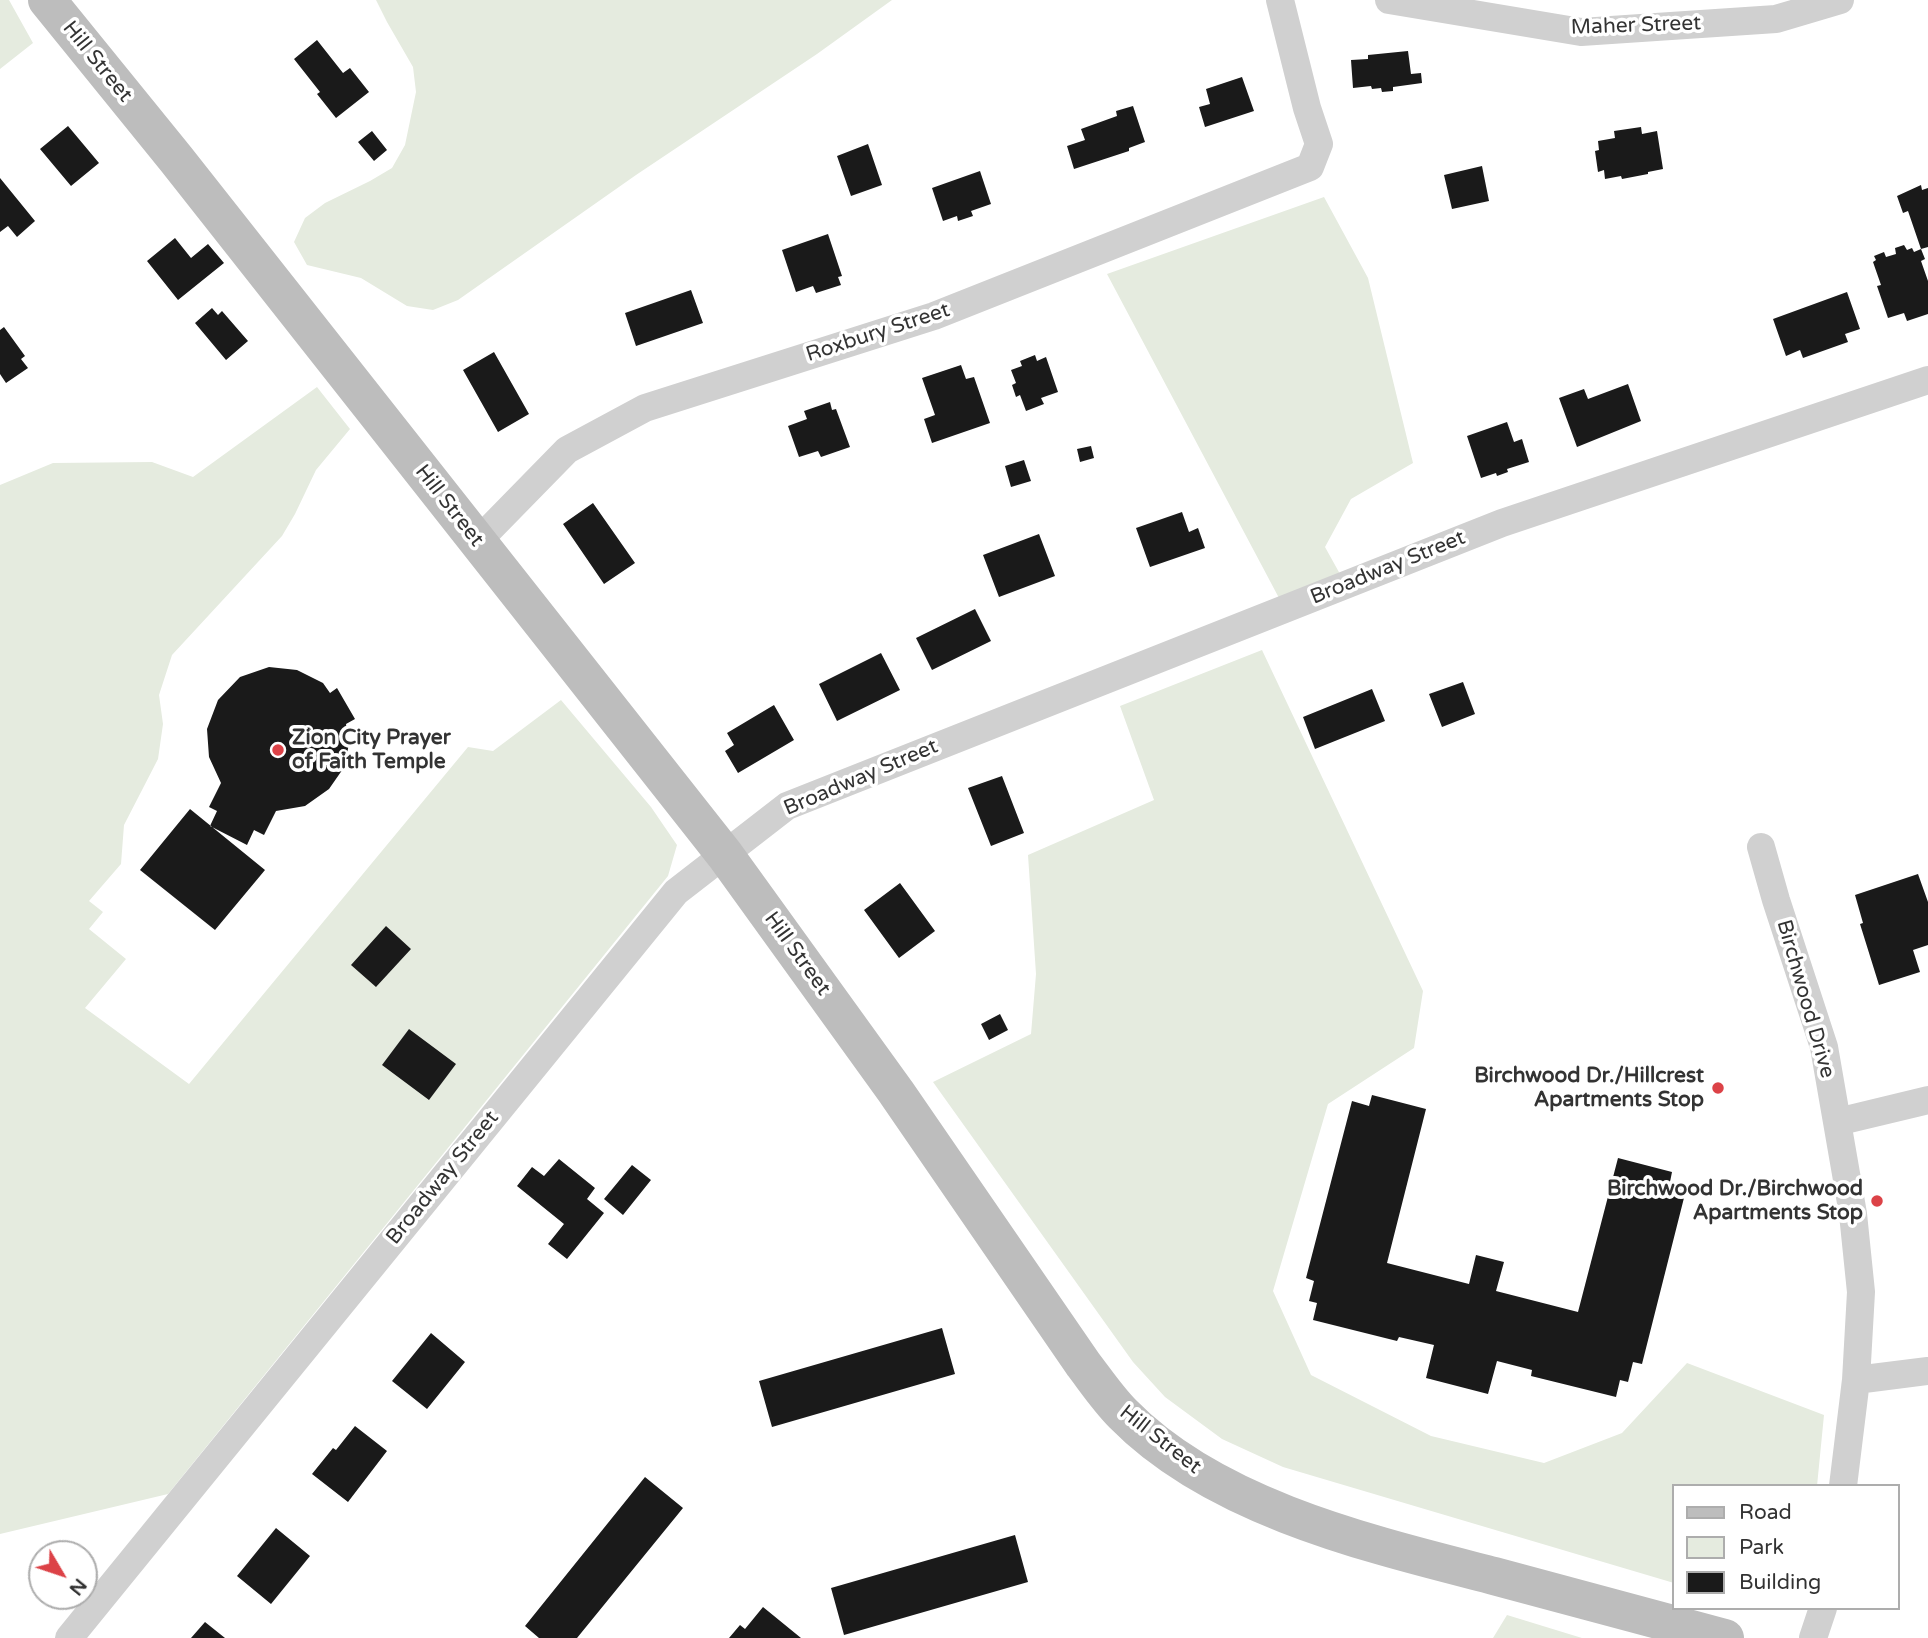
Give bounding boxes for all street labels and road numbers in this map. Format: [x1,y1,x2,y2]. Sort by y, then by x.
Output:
street label: Maher Street [1570,11,1702,41]
street label: Hill Street [57,16,137,108]
street label: Roxbury Street [803,298,953,368]
street label: Hill Street [409,460,489,552]
street label: Broadway Street [1307,525,1469,611]
street label: Broadway Street [780,734,942,822]
street label: Hill Street [758,907,836,1001]
street label: Birchwood Drive [1770,917,1840,1081]
street label: Broadway Street [381,1106,505,1250]
street label: Hill Street [1114,1400,1206,1480]

